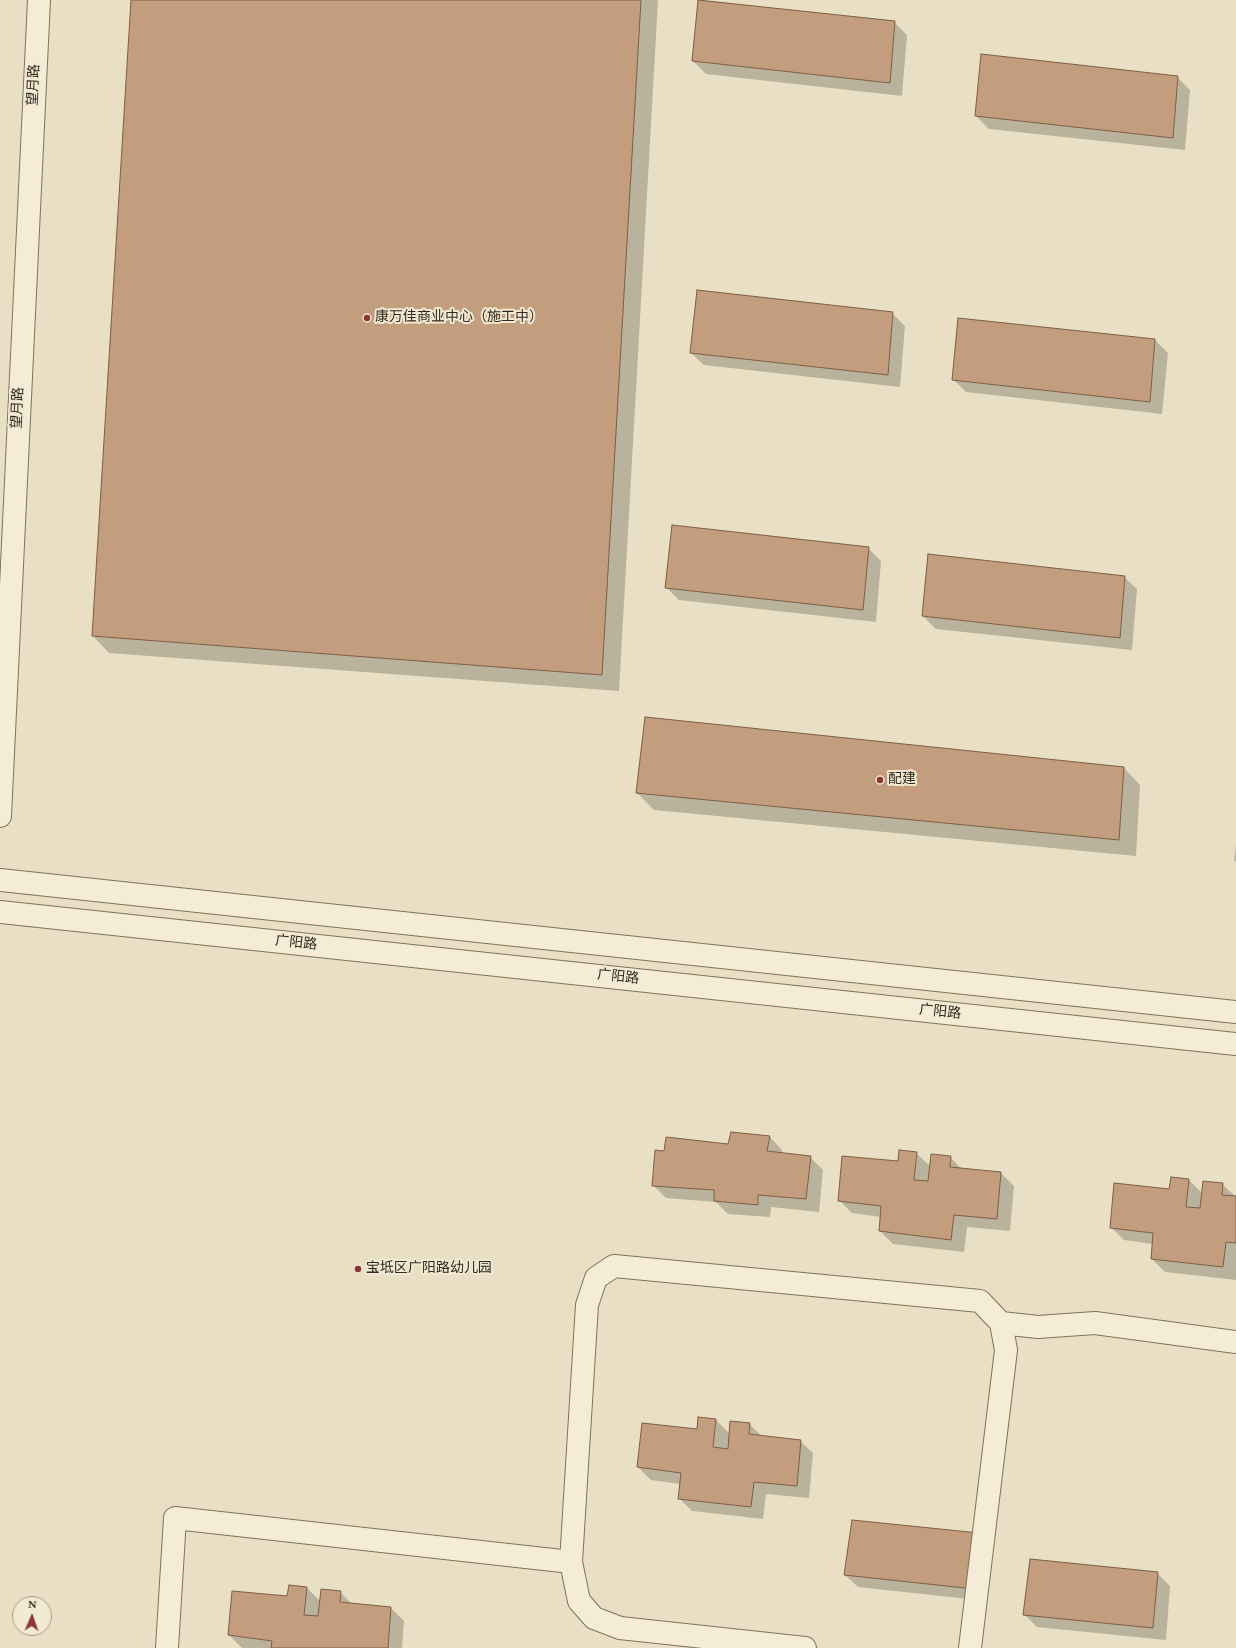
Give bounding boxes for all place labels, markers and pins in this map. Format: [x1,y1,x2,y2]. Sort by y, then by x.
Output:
place label: 康万佳商业中心（施工中） [375,310,543,326]
marker: 康万佳商业中心（施工中） [362,313,372,323]
place label: 配建 [888,772,916,788]
marker: 配建 [875,775,885,785]
place label: 宝坻区广阳路幼儿园 [366,1261,492,1277]
marker: 宝坻区广阳路幼儿园 [353,1264,363,1274]

